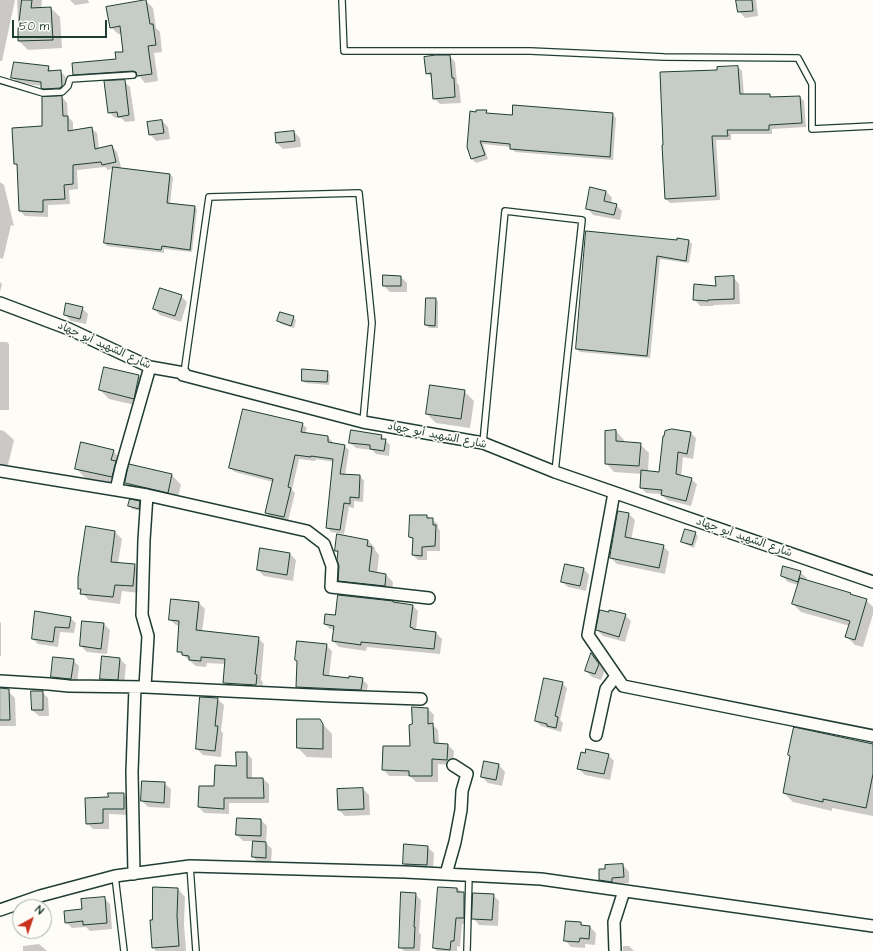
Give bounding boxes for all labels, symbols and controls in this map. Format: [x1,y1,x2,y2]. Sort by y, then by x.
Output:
scale bar [14,12,109,38]
text: 50 m [19,18,49,35]
street label: شارع الشهيد أبو جهاد [55,319,153,373]
street label: شارع الشهيد أبو جهاد [386,420,488,452]
street label: شارع الشهيد أبو جهاد [694,515,794,561]
north arrow [12,899,52,939]
text: N [32,902,47,918]

